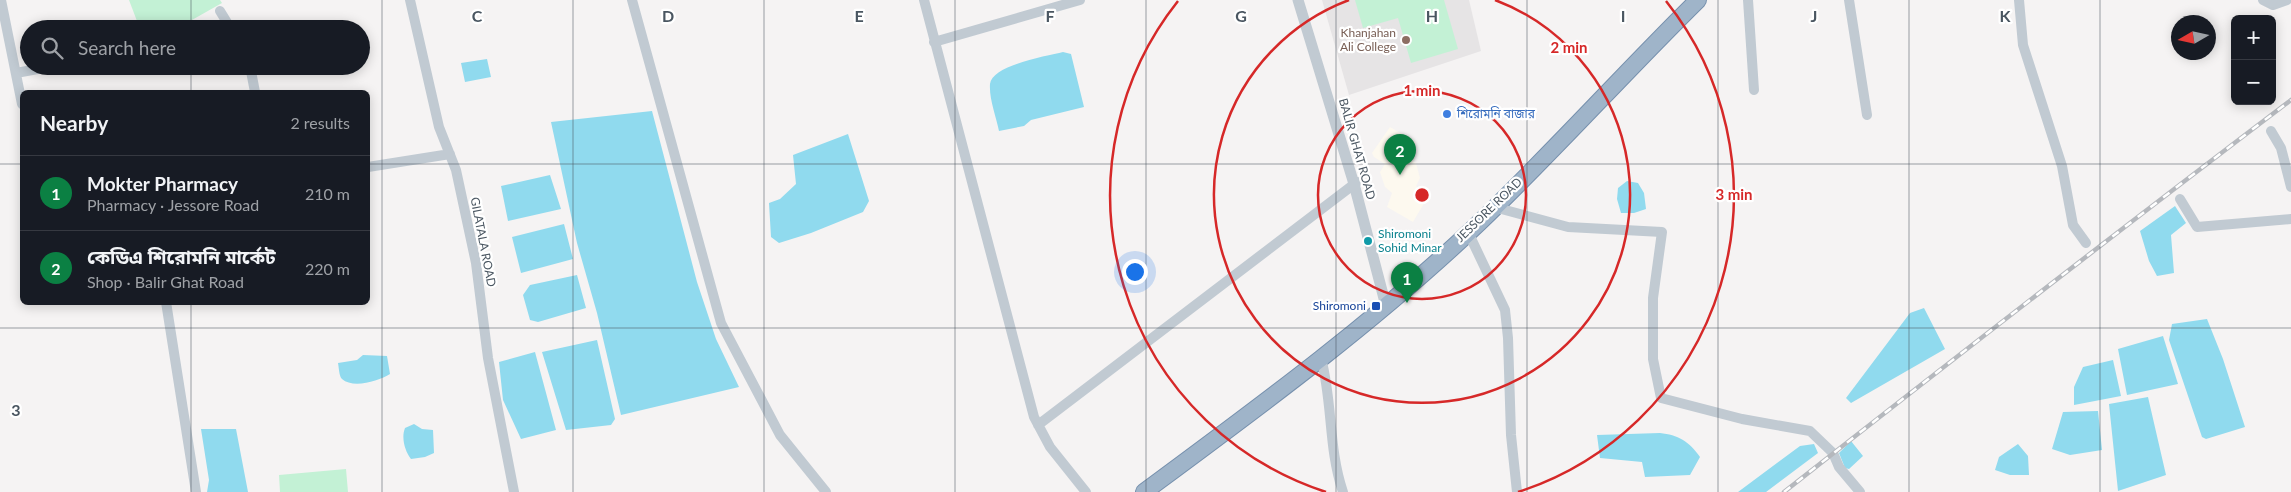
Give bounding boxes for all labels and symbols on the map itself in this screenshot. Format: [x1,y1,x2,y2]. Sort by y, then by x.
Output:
text: C [472,6,483,25]
text: D [662,6,674,25]
text: E [854,6,864,25]
text: F [1045,6,1055,25]
text: G [1235,6,1247,25]
text: H [1426,6,1438,25]
text: I [1621,6,1625,25]
text: J [1811,6,1817,25]
text: K [2000,6,2012,25]
north arrow [2171,15,2216,60]
place label: Khanjahan Ali College [1340,25,1396,54]
marker: Khanjahan Ali College [1400,34,1412,46]
text: 2 min [1550,38,1588,56]
text: 1 min [1403,81,1441,99]
street label: BALIR GHAT ROAD [1336,96,1379,201]
place label: শিরোমনি বাজার [1456,106,1536,121]
marker: শিরোমনি বাজার [1441,108,1453,120]
pin: 2 [1384,134,1416,175]
street label: JESSORE ROAD [1452,174,1525,245]
text: 3 min [1715,185,1753,203]
centre of rings [1413,186,1431,204]
street label: GILATALA ROAD [467,196,500,288]
place label: Shiromoni Sohid Minar [1378,226,1442,255]
marker: Shiromoni Sohid Minar [1362,235,1374,247]
your location [1122,259,1148,285]
pin: 1 [1391,262,1423,303]
place label: Shiromoni [1313,298,1366,313]
marker: Shiromoni [1370,300,1382,312]
text: 3 [11,400,21,419]

